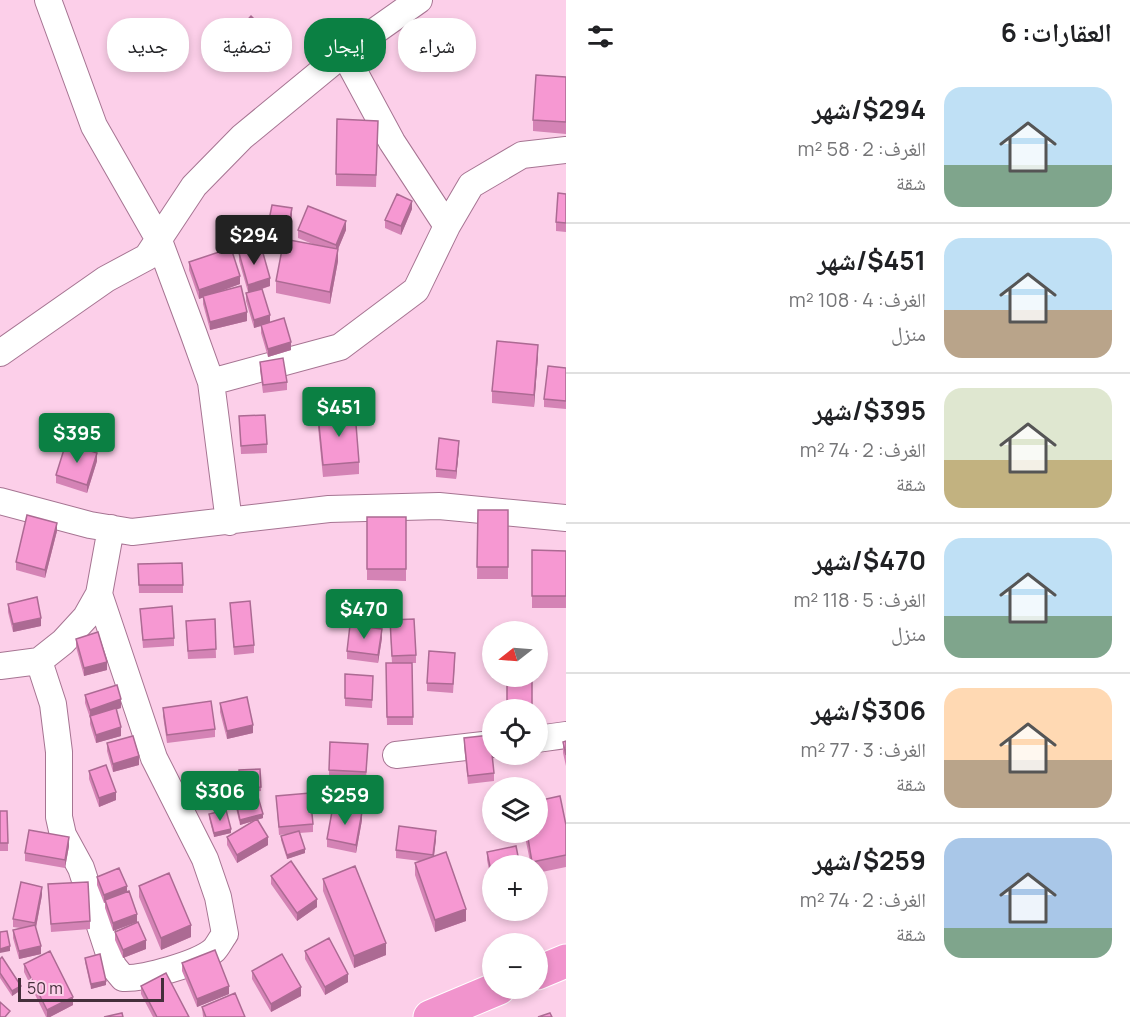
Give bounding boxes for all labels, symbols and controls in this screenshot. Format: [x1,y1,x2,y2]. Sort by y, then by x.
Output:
text: العقارات: 6 [1001,14,1112,50]
chip: جديد [107,18,189,72]
chip: تصفية [201,18,292,72]
chip: إيجار [304,18,386,72]
chip: شراء [398,18,476,72]
icon: filters [584,20,617,53]
text: $294/شهر [812,91,926,127]
icon: home [992,111,1064,183]
text: الغرف: 2 · 58 m² [798,135,926,162]
text: شقة [896,169,926,196]
pin: $294 [218,215,290,266]
text: $294 [229,221,279,248]
text: $451/شهر [817,242,926,278]
icon: home [992,262,1064,334]
text: الغرف: 4 · 108 m² [789,286,926,313]
text: منزل [891,320,926,347]
pin: $451 [303,387,375,438]
text: $395/شهر [813,392,926,428]
text: $451 [316,393,362,420]
icon: home [992,412,1064,484]
pin: $395 [41,413,113,464]
text: $395 [53,419,101,446]
text: الغرف: 2 · 74 m² [800,436,926,463]
text: شقة [896,470,926,497]
text: $470/شهر [813,542,926,578]
icon: home [992,562,1064,634]
text: الغرف: 5 · 118 m² [793,586,926,613]
pin: $470 [328,589,400,640]
text: $470 [340,595,388,622]
text: منزل [891,620,926,647]
north arrow [482,621,548,687]
map controls [482,621,548,999]
text: $306/شهر [811,692,926,728]
button: locate [482,699,548,765]
icon: home [992,712,1064,784]
text: الغرف: 3 · 77 m² [801,736,926,763]
text: شقة [896,770,926,797]
pin: $306 [184,771,256,822]
pin: $259 [309,775,381,826]
text: $306 [195,777,245,804]
button: layers [482,777,548,843]
text: $259 [321,781,369,808]
text: $259/شهر [813,842,926,878]
button: + [482,855,548,921]
icon: home [992,862,1064,934]
text: الغرف: 2 · 74 m² [800,886,926,913]
text: شقة [896,920,926,947]
button: − [482,933,548,999]
scale bar [18,975,164,1002]
text: 50 m [27,977,63,999]

